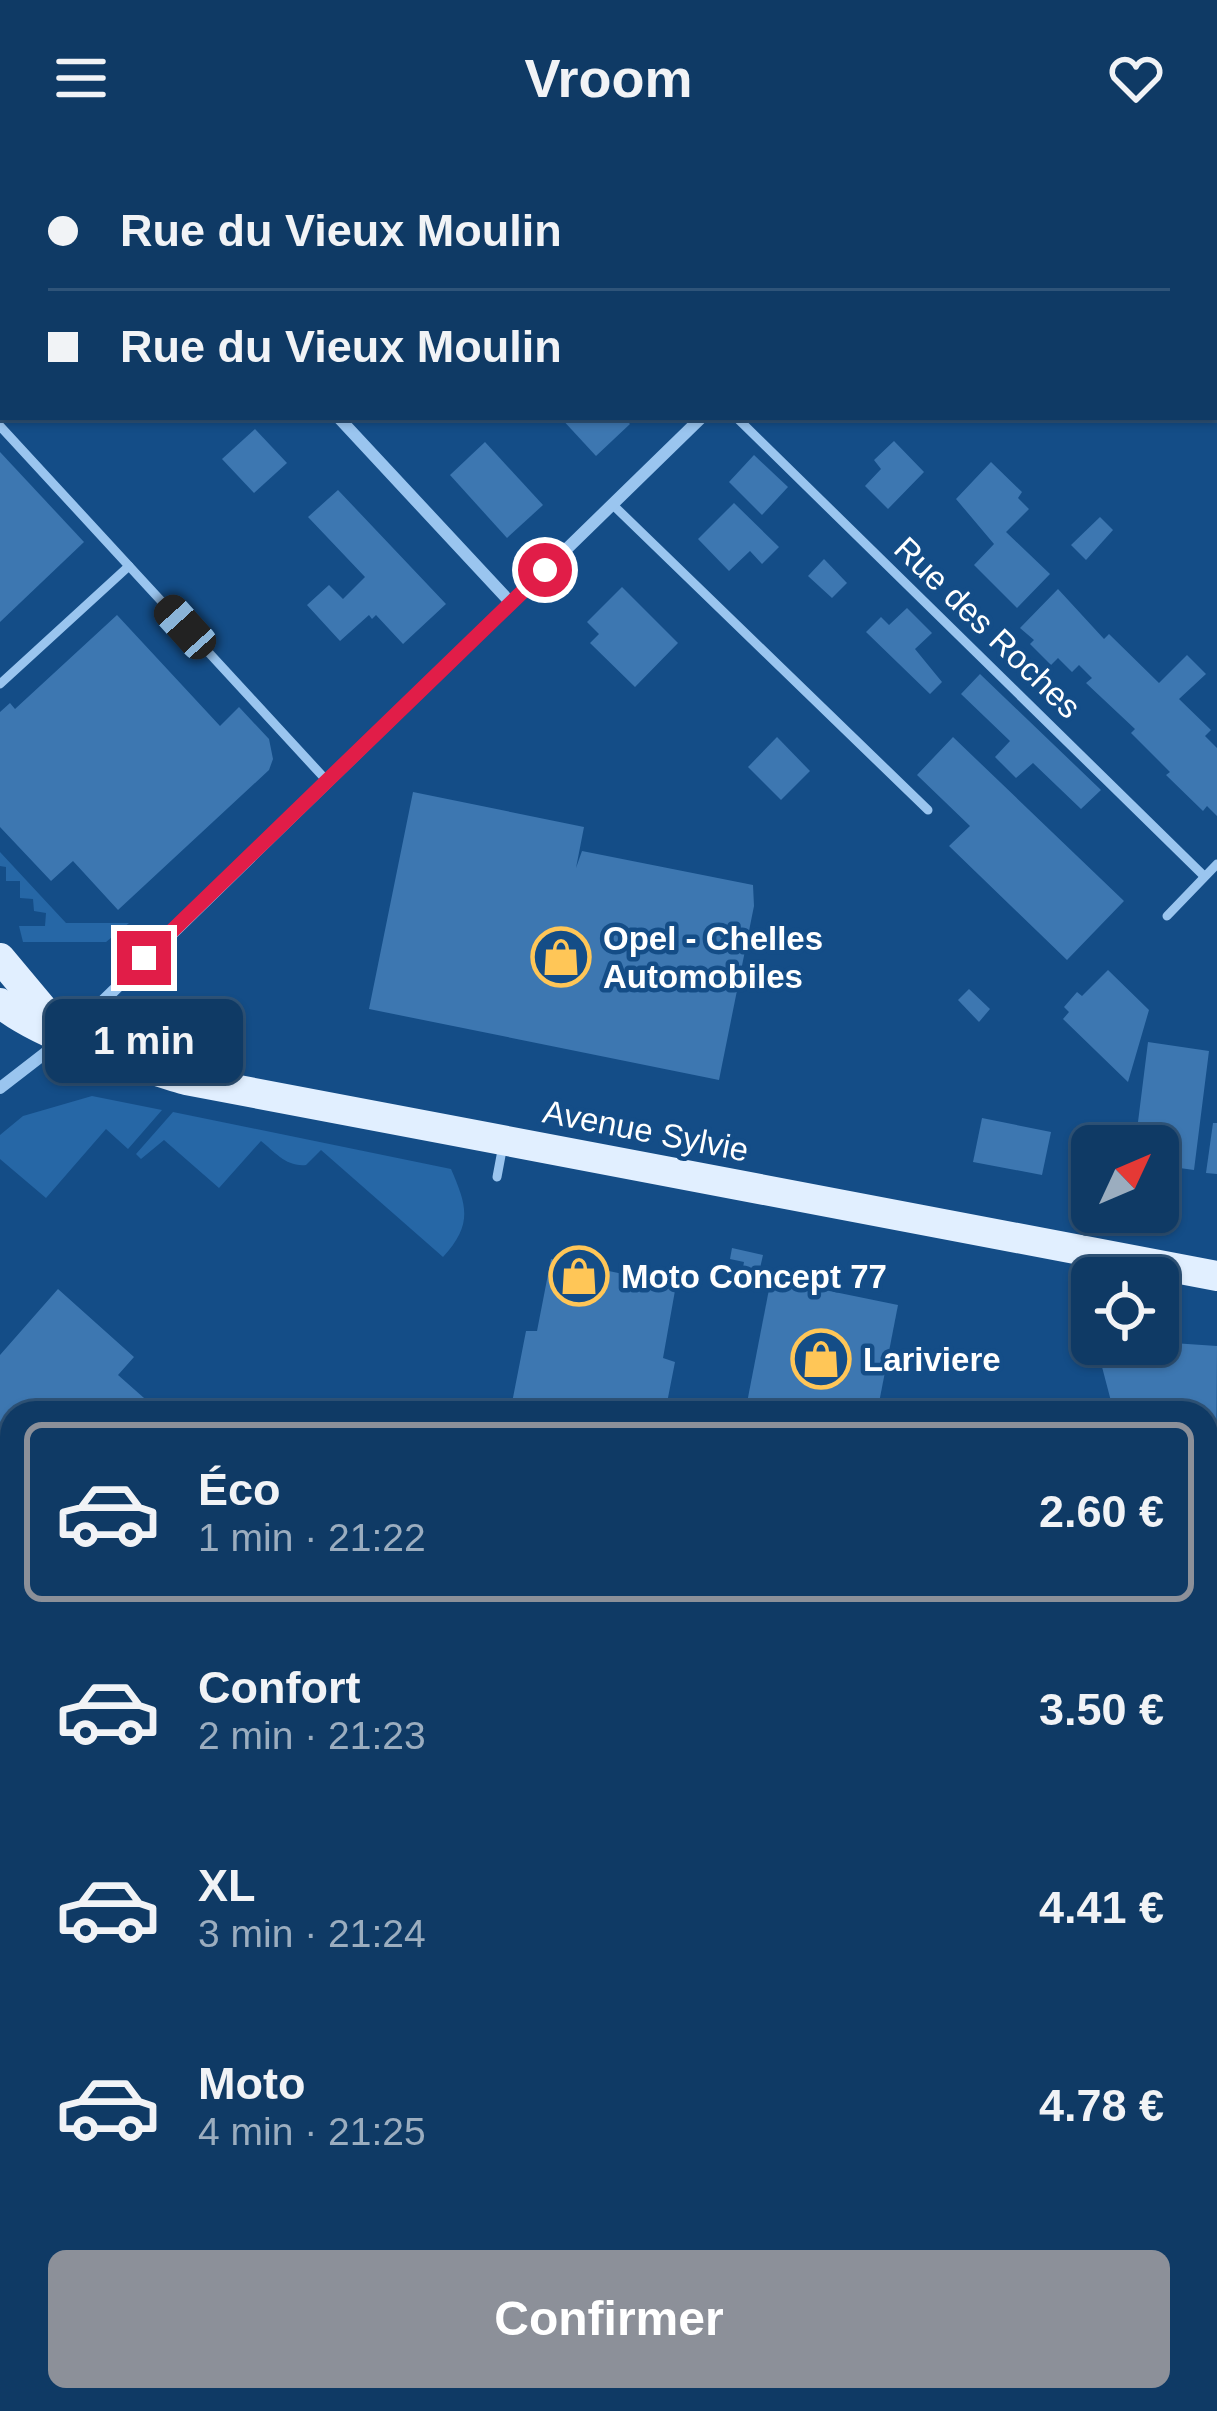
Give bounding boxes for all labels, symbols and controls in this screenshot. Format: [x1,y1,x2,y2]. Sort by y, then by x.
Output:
icon: menu [48,45,114,111]
icon: heart [1103,45,1169,111]
text: Vroom [524,48,693,108]
text: Rue du Vieux Moulin [120,205,562,256]
text: Rue du Vieux Moulin [120,321,562,372]
street label: Rue des Roches [887,529,1088,725]
route start [518,543,572,597]
car [148,588,222,666]
place label: Opel - Chelles Automobiles [603,920,823,995]
shop icon: Opel - Chelles Automobiles [530,926,592,988]
route end [117,931,171,985]
callout: 1 min [45,1000,243,1084]
text: 1 min [93,1019,195,1062]
street label: Avenue Sylvie [540,1092,752,1169]
north arrow [1071,1125,1179,1233]
map controls [1071,1125,1179,1365]
shop icon: Moto Concept 77 [548,1245,610,1307]
button: locate [1071,1257,1179,1365]
place label: Moto Concept 77 [621,1258,887,1295]
shop icon: Lariviere [790,1328,852,1390]
place label: Lariviere [863,1341,1001,1378]
icon: car [54,1458,162,1566]
text: Éco [198,1464,281,1515]
text: 2.60 € [1039,1486,1164,1537]
text: 1 min · 21:22 [198,1516,426,1559]
icon: car [54,1656,162,1764]
text: Confort [198,1662,360,1713]
text: 3.50 € [1039,1684,1164,1735]
text: 2 min · 21:23 [198,1714,426,1757]
icon: car [54,1854,162,1962]
text: XL [198,1860,256,1911]
text: 4.41 € [1039,1882,1164,1933]
text: 3 min · 21:24 [198,1912,426,1955]
icon: car [54,2052,162,2160]
text: Moto [198,2058,305,2109]
text: 4.78 € [1039,2080,1164,2131]
text: 4 min · 21:25 [198,2110,426,2153]
button: Confirmer [48,2250,1170,2388]

